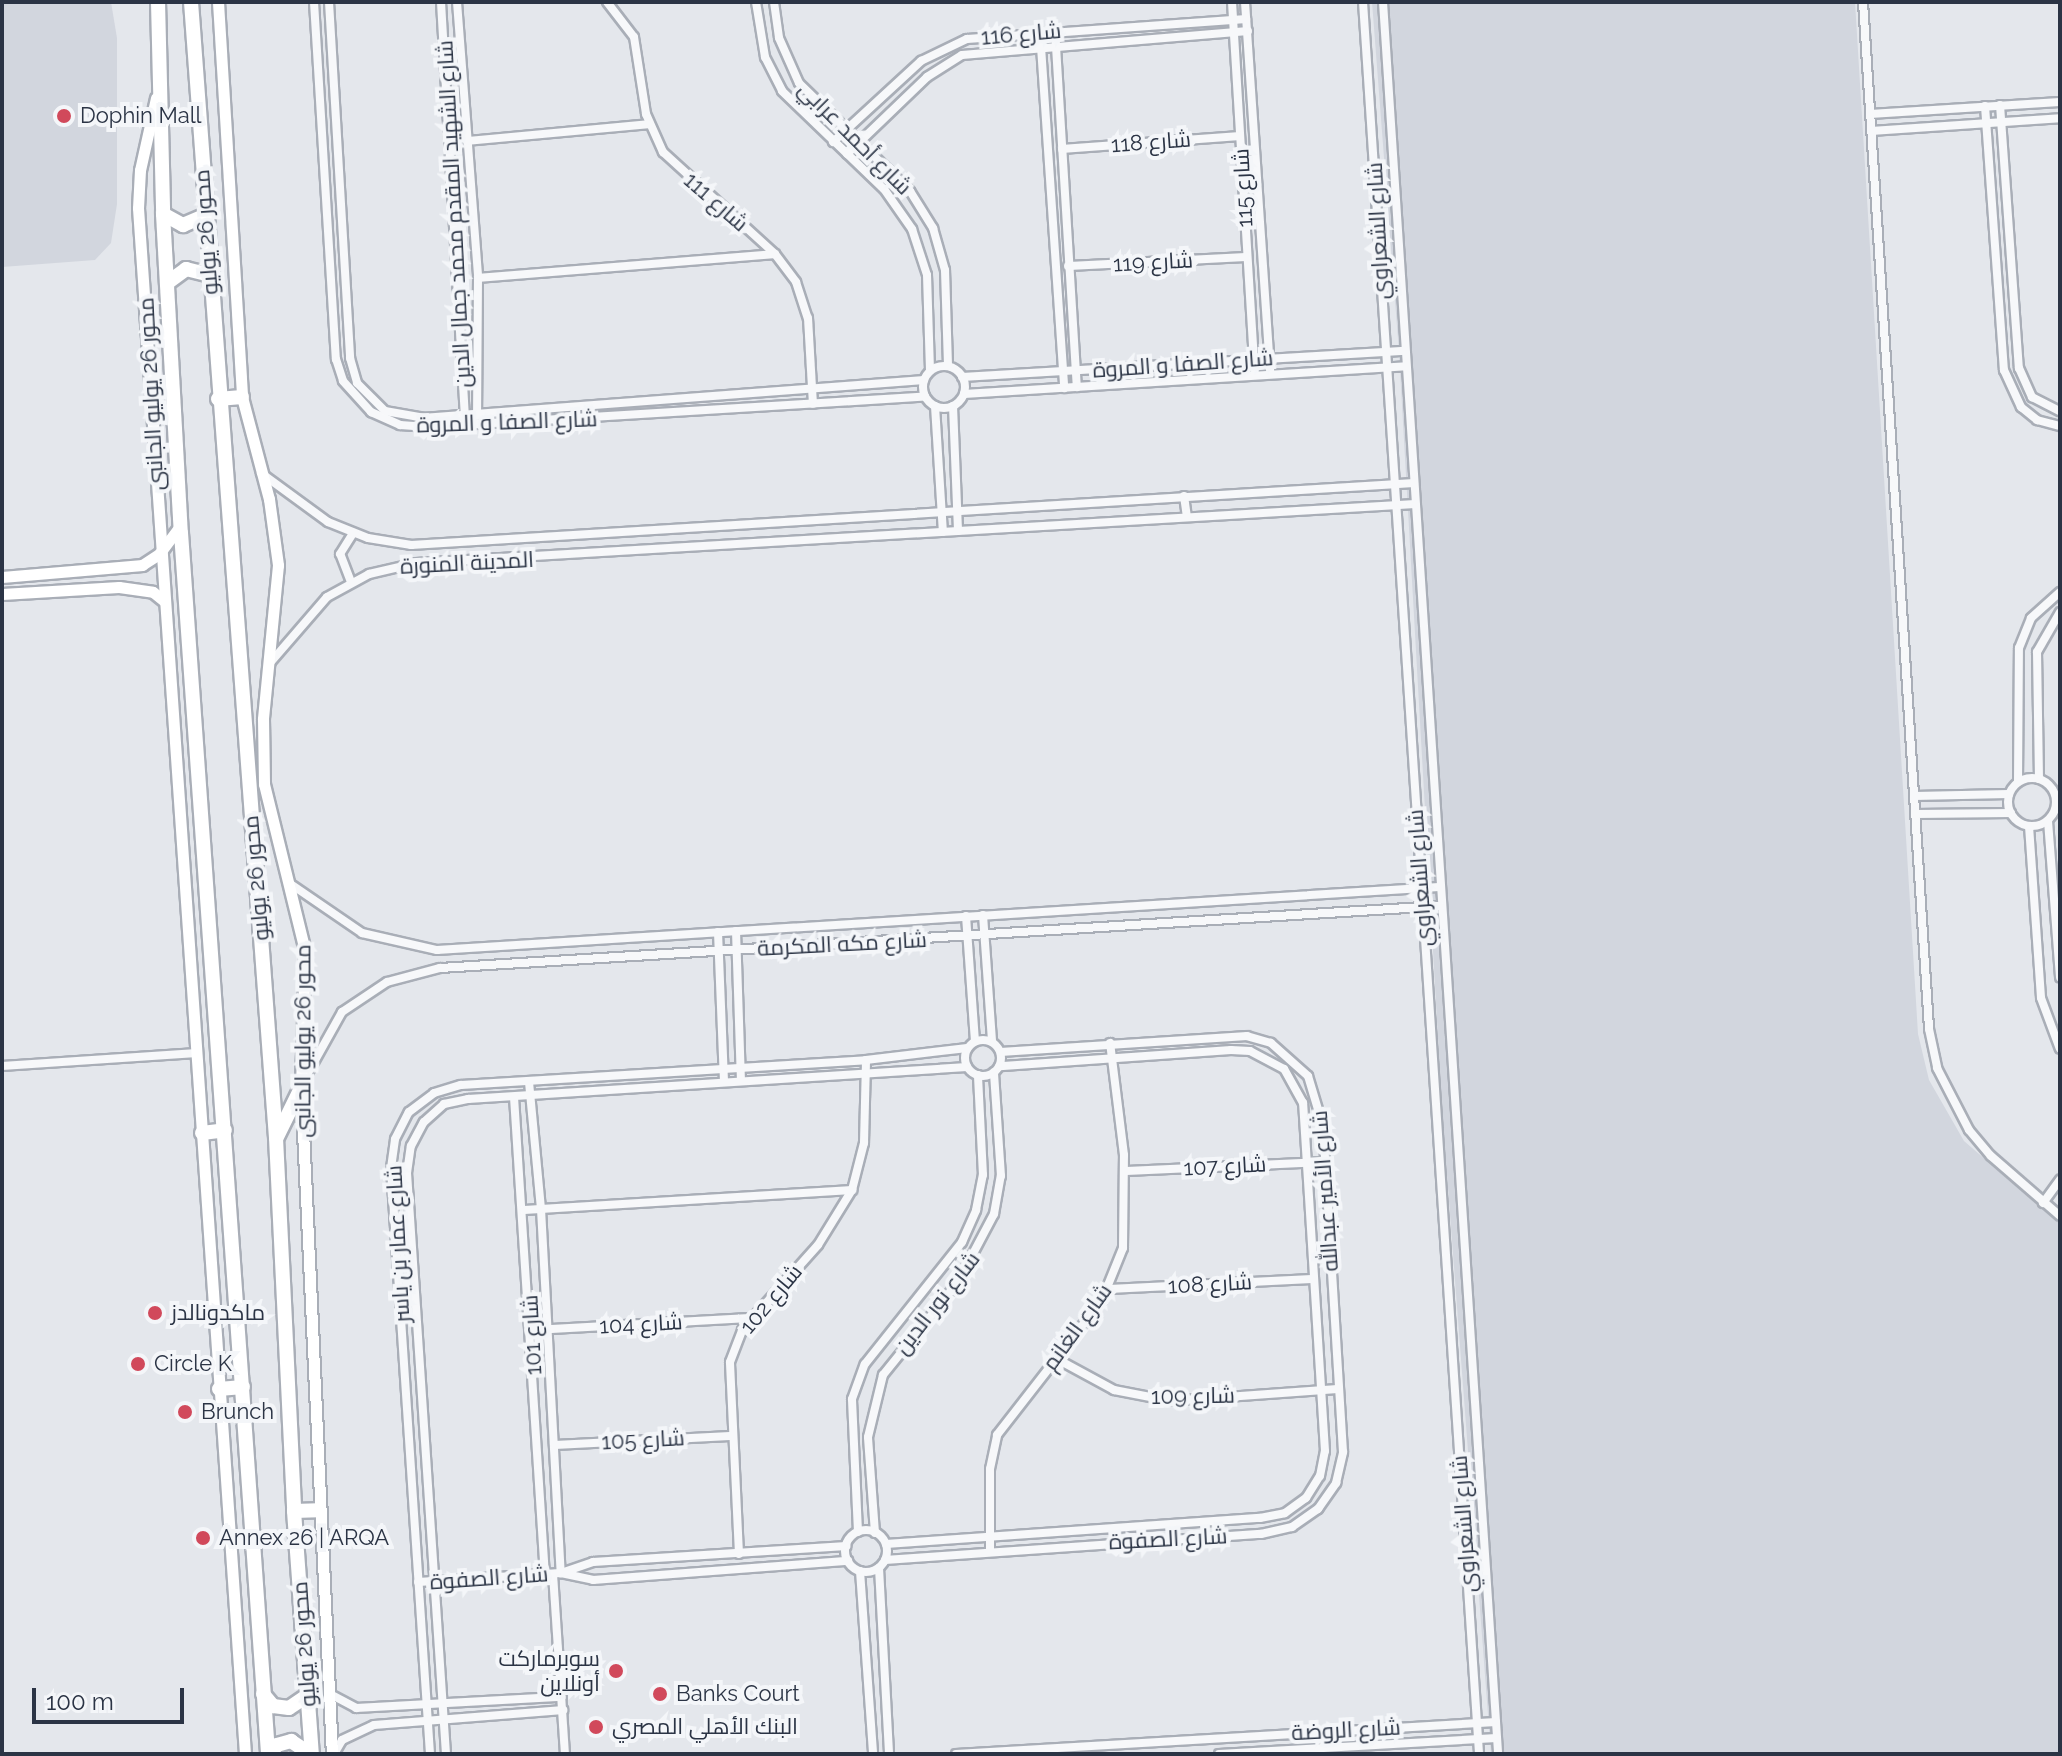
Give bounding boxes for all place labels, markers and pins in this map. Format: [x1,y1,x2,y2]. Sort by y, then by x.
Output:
place label: Dophin Mall [80,103,202,129]
marker: Dophin Mall [55,107,73,125]
place label: ماكدونالدز [171,1300,265,1326]
marker: ماكدونالدز [146,1304,164,1322]
place label: Circle K [154,1351,232,1377]
marker: Circle K [129,1355,147,1373]
place label: Brunch [201,1399,274,1425]
marker: Brunch [176,1403,194,1421]
place label: Annex 26 | ARQA [219,1525,390,1551]
marker: Annex 26 | ARQA [194,1529,212,1547]
place label: سوبرماركت أونلاين [498,1645,600,1696]
marker: سوبرماركت أونلاين [607,1662,625,1680]
place label: Banks Court [676,1681,800,1707]
marker: Banks Court [651,1685,669,1703]
place label: البنك الأهلي المصري [612,1714,798,1740]
marker: البنك الأهلي المصري [587,1718,605,1736]

